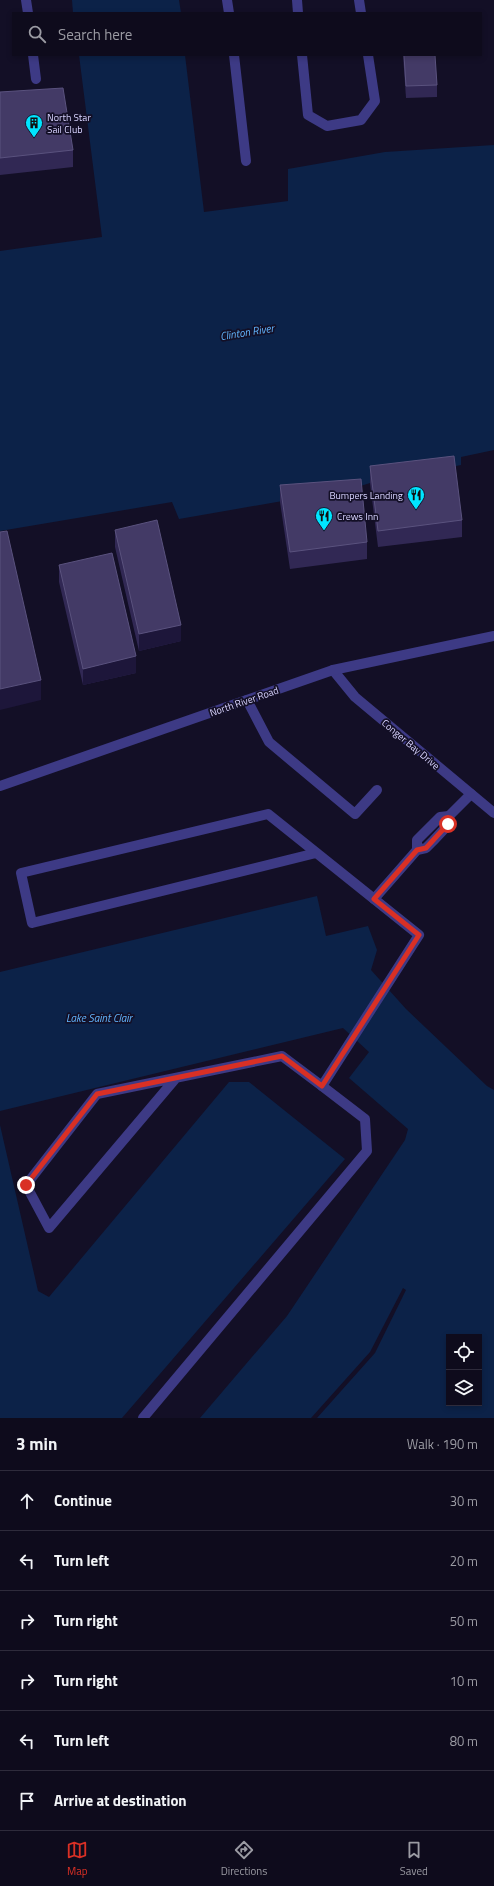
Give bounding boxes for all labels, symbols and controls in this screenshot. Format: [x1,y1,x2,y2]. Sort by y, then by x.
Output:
search box [12,12,482,56]
icon: search [26,23,48,45]
text: Search here [58,23,132,46]
place label: North Star Sail Club [47,110,91,137]
building icon: North Star Sail Club [24,113,44,138]
water label: Clinton River [219,320,277,344]
restaurant icon: Bumpers Landing [406,485,426,510]
place label: Bumpers Landing [329,488,403,503]
restaurant icon: Crews Inn [314,506,334,531]
place label: Crews Inn [337,509,378,524]
street label: North River Road [208,683,281,720]
street label: Conger Bay Drive [378,716,443,773]
route start [439,815,457,833]
water label: Lake Saint Clair [66,1010,134,1026]
route end [17,1176,35,1194]
map controls [446,1334,482,1406]
button: locate [446,1334,482,1370]
button: layers [446,1370,482,1406]
text: 3 min [16,1431,57,1457]
text: Walk · 190 m [407,1434,478,1454]
text: Continue [54,1489,112,1512]
icon: ahead [16,1490,38,1512]
text: 30 m [450,1491,478,1511]
text: Turn left [54,1549,109,1572]
icon: left [16,1550,38,1572]
text: 20 m [450,1551,478,1571]
text: Turn right [54,1609,118,1632]
icon: right [16,1610,38,1632]
text: 50 m [450,1611,478,1631]
text: Turn right [54,1669,118,1692]
icon: right [16,1670,38,1692]
text: 10 m [450,1671,478,1691]
text: Turn left [54,1729,109,1752]
icon: left [16,1730,38,1752]
text: 80 m [450,1731,478,1751]
text: Arrive at destination [54,1789,187,1812]
icon: arrive [16,1790,38,1812]
tab: Map [66,1839,88,1879]
tab: Directions [221,1839,267,1879]
tab: Saved [400,1839,428,1879]

